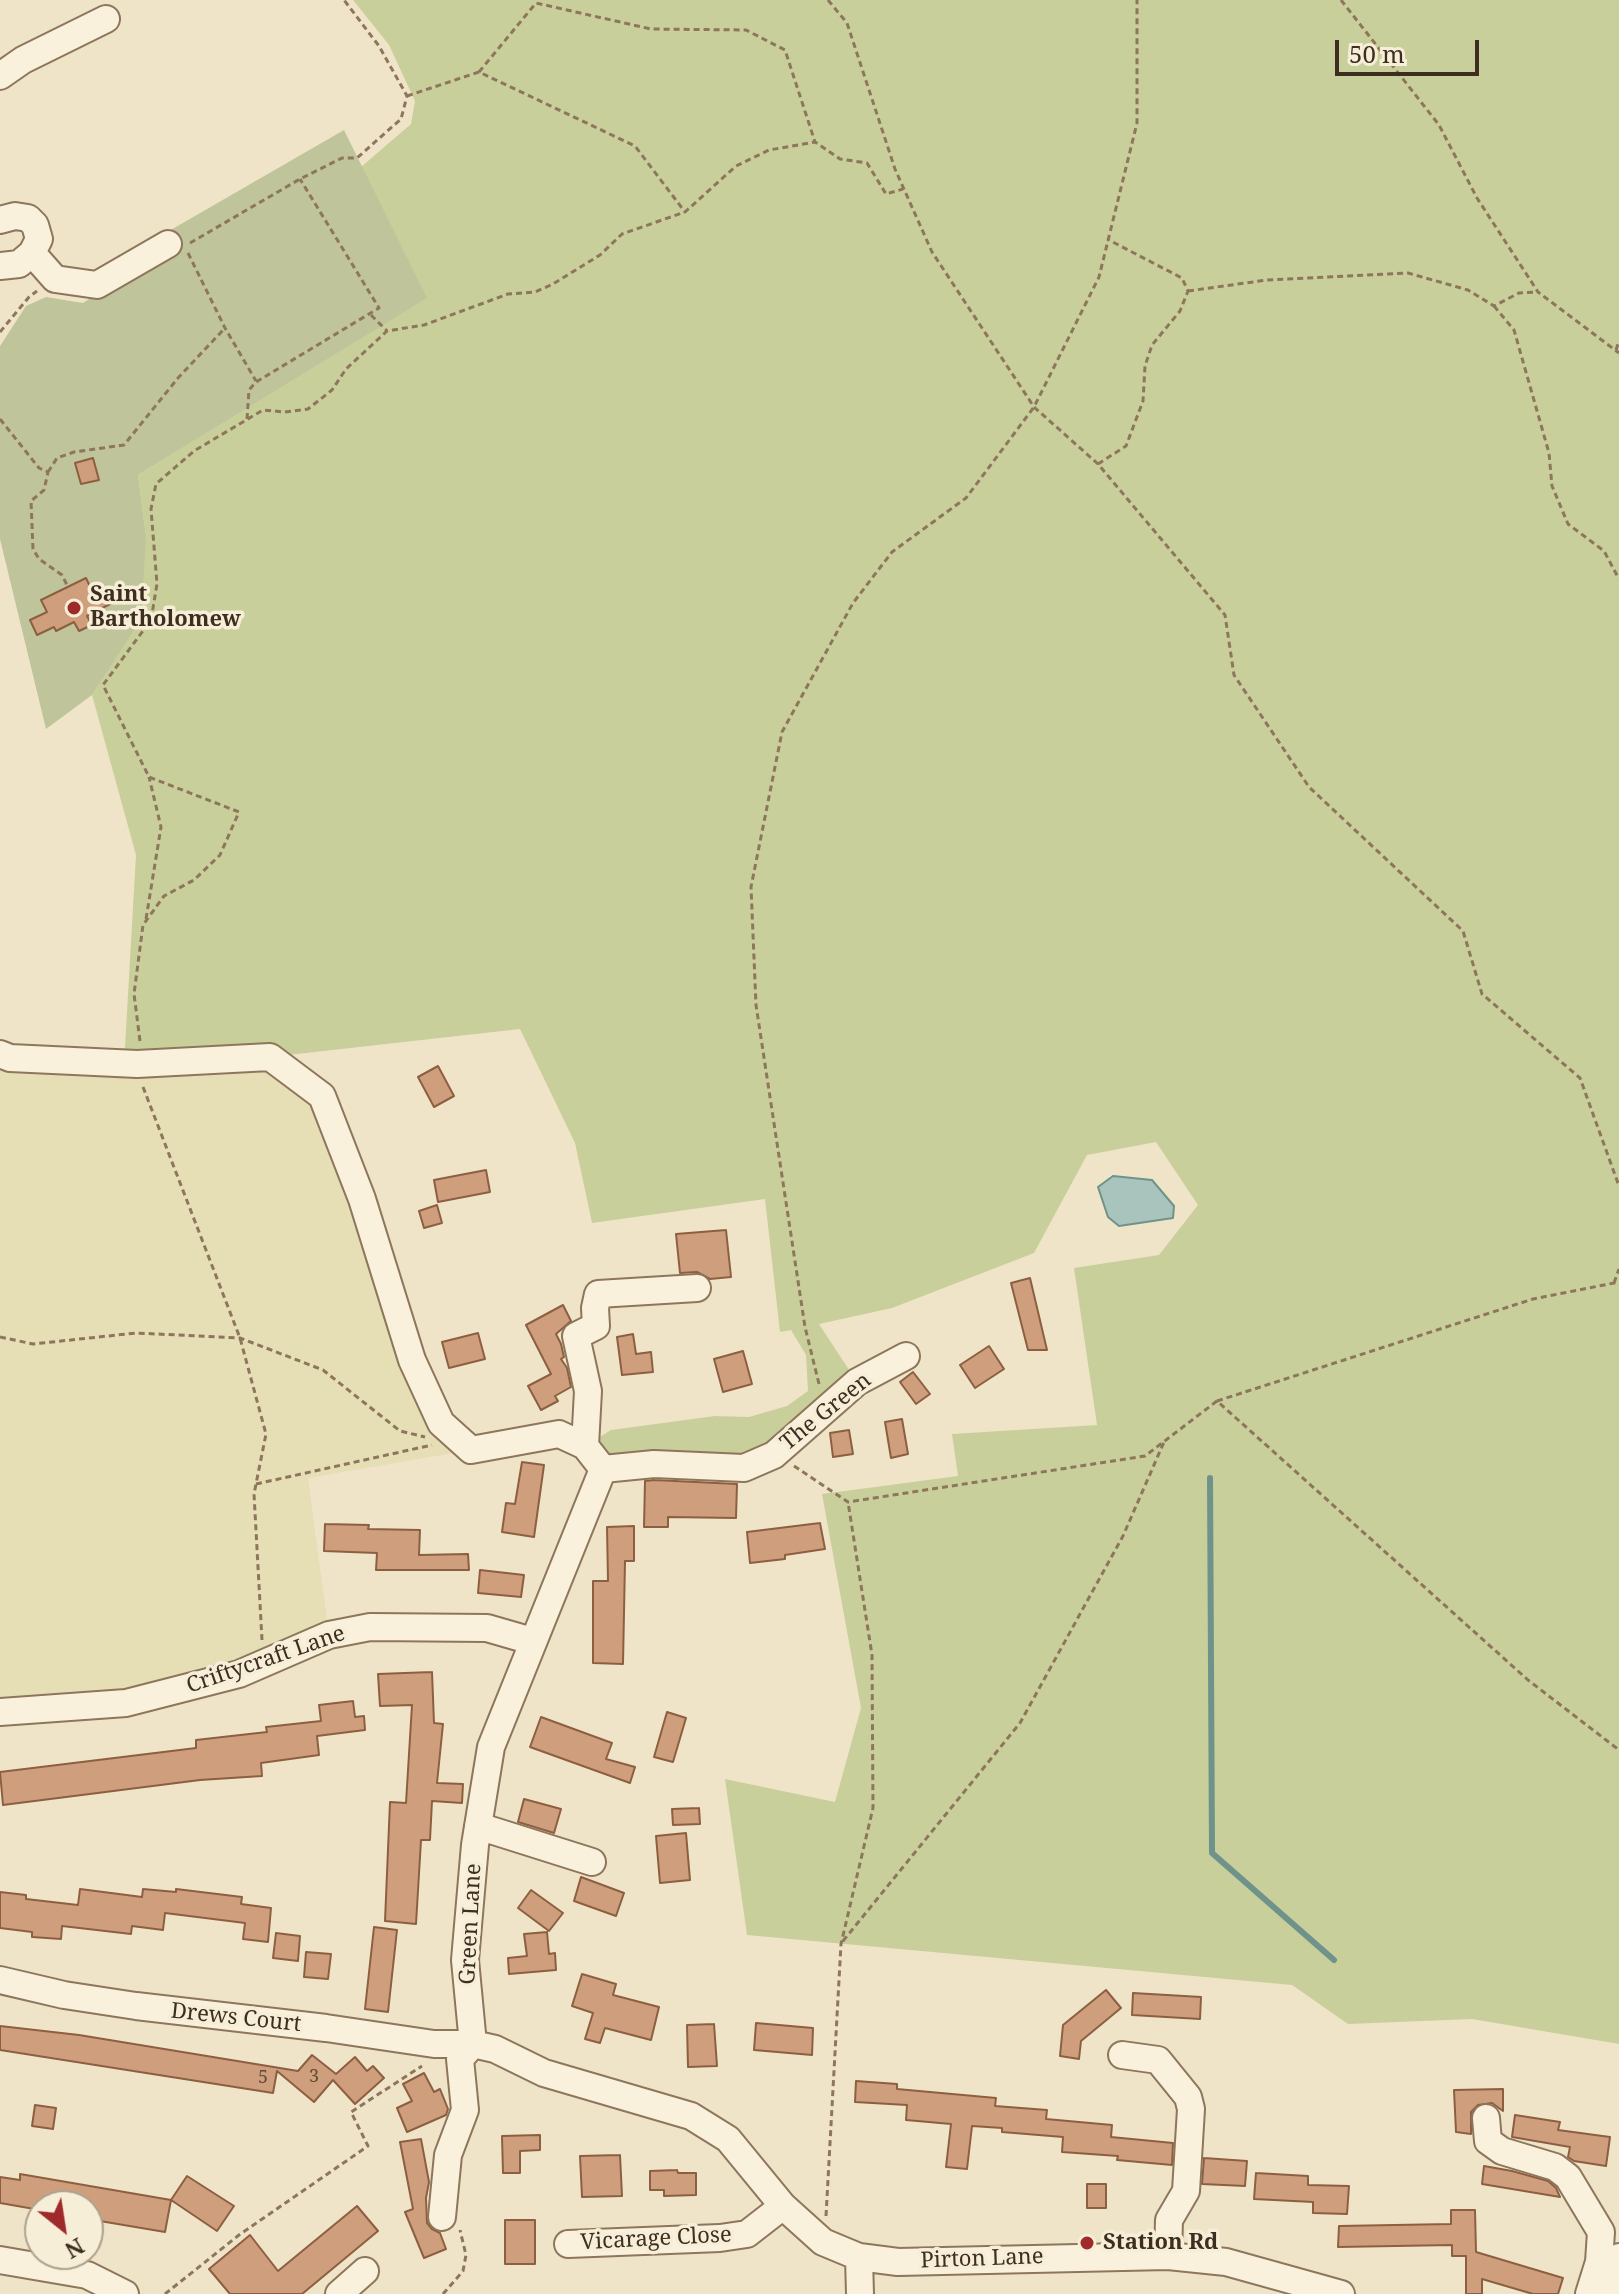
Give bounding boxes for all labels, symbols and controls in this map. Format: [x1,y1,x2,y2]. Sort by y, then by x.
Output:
scale bar [1339,24,1483,74]
text: 50 m [1349,37,1405,70]
place label: Saint Bartholomew [90,582,241,634]
marker: Saint Bartholomew [65,599,83,617]
street label: The Green [775,1368,877,1456]
street label: Criftycraft Lane [183,1621,349,1699]
street label: Green Lane [455,1863,487,1985]
street label: Drews Court [169,1998,303,2038]
house number: 3 [309,2066,319,2088]
house number: 5 [258,2067,268,2089]
north arrow [24,2190,104,2270]
street label: Vicarage Close [580,2222,732,2256]
place label: Station Rd [1103,2230,1218,2256]
text: N [60,2232,90,2266]
marker: Station Rd [1078,2234,1096,2252]
street label: Pirton Lane [920,2244,1044,2274]

